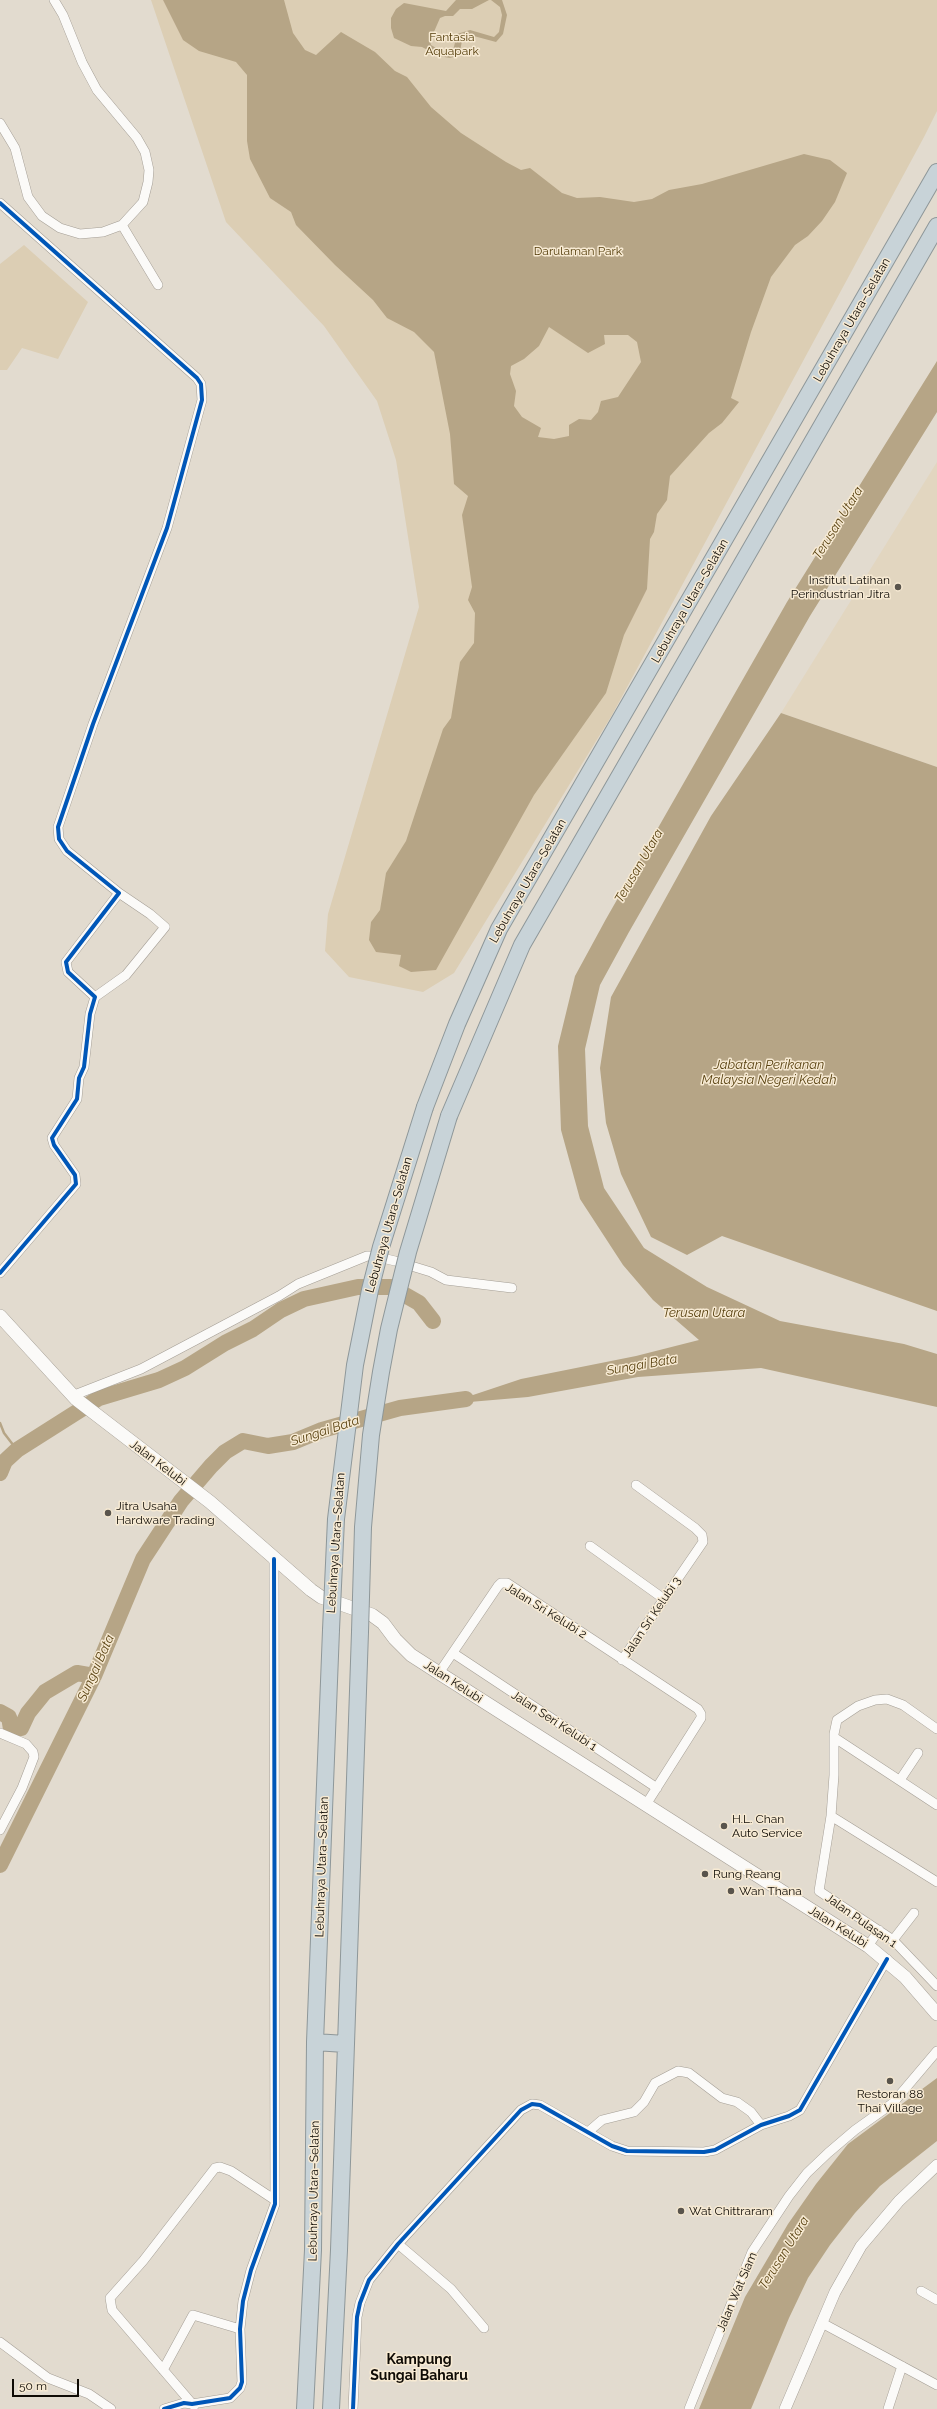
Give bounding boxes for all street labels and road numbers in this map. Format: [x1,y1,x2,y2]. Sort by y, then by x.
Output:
street label: Lebuhraya Utara–Selatan [811,255,893,385]
street label: Lebuhraya Utara–Selatan [649,536,731,666]
street label: Lebuhraya Utara–Selatan [487,816,569,946]
street label: Lebuhraya Utara–Selatan [363,1155,415,1295]
street label: Jalan Kelubi [127,1437,189,1489]
street label: Lebuhraya Utara–Selatan [324,1472,348,1614]
street label: Jalan Sri Kelubi 3 [620,1574,684,1660]
street label: Jalan Sri Kelubi 2 [503,1580,589,1642]
street label: Jalan Kelubi [421,1658,485,1706]
street label: Jalan Seri Kelubi 1 [508,1688,600,1754]
street label: Lebuhraya Utara–Selatan [312,1796,332,1938]
street label: Jalan Pulasan 1 [822,1891,900,1951]
street label: Jalan Kelubi [806,1903,870,1951]
street label: Lebuhraya Utara–Selatan [306,2121,322,2261]
street label: Jalan Wat Siam [714,2250,760,2334]

